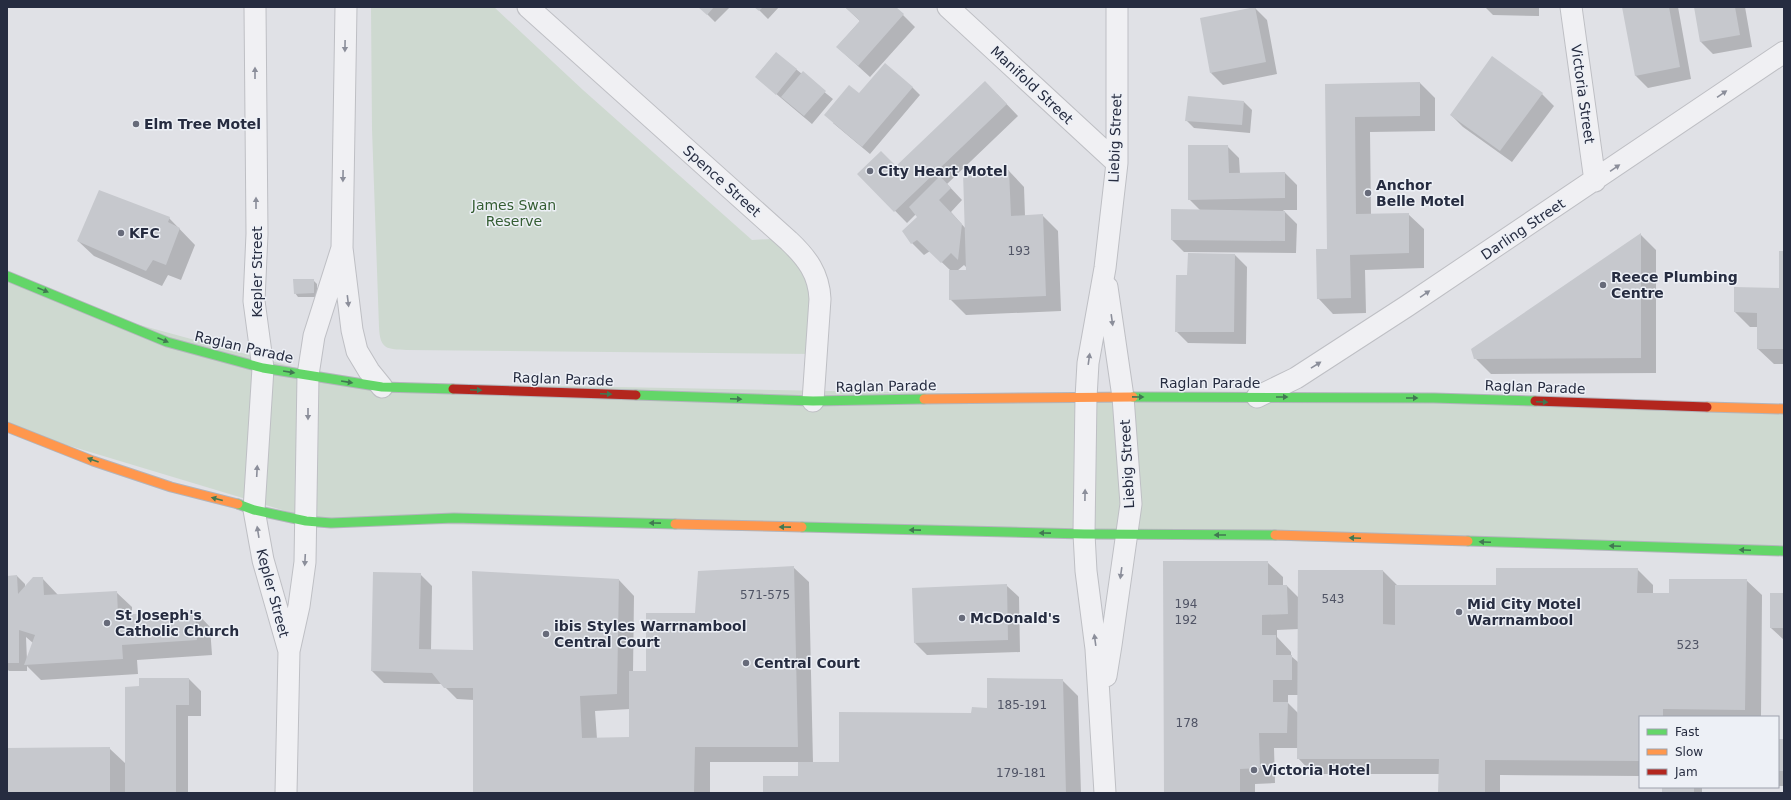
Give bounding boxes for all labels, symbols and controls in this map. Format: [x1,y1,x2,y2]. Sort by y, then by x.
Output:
one-way arrow [342,40,349,52]
street label: Manifold Street [988,43,1077,128]
street label: Victoria Street [1568,43,1598,145]
one-way arrow [252,66,258,79]
one-way arrow [1716,91,1728,98]
street label: Liebig Street [1105,93,1125,183]
place label: Elm Tree Motel [144,116,261,132]
marker: Elm Tree Motel [131,119,141,129]
street label: Spence Street [680,142,764,220]
place label: City Heart Motel [878,163,1007,179]
one-way arrow [1610,164,1620,172]
marker: City Heart Motel [865,166,875,176]
one-way arrow [340,170,346,183]
place label: Anchor Belle Motel [1376,177,1465,209]
marker: Anchor Belle Motel [1363,188,1373,198]
street label: Darling Street [1478,195,1568,263]
one-way arrow [253,196,259,209]
park label: James Swan Reserve [471,197,556,229]
place label: KFC [129,225,160,241]
street label: Kepler Street [249,226,265,318]
marker: KFC [116,228,126,238]
house number: 193 [1008,244,1030,258]
place label: Reece Plumbing Centre [1611,269,1738,301]
marker: Reece Plumbing Centre [1598,280,1608,290]
one-way arrow [38,288,50,294]
one-way arrow [1419,291,1431,298]
one-way arrow [345,295,351,307]
one-way arrow [1109,314,1115,327]
street label: Raglan Parade [193,328,295,366]
one-way arrow [158,338,170,344]
one-way arrow [1086,353,1092,365]
one-way arrow [1311,361,1321,369]
one-way arrow [283,369,295,375]
street label: Raglan Parade [512,369,614,389]
street label: Raglan Parade [1160,375,1260,391]
street label: Raglan Parade [835,377,937,395]
street label: Raglan Parade [1484,377,1586,397]
one-way arrow [340,379,353,385]
one-way arrow [470,387,483,393]
one-way arrow [600,391,612,398]
one-way arrow [1132,394,1145,400]
one-way arrow [1276,394,1289,400]
one-way arrow [1406,395,1419,401]
one-way arrow [730,396,743,402]
one-way arrow [1536,398,1548,405]
one-way arrow [305,408,311,421]
street label: Liebig Street [1117,419,1137,509]
one-way arrow [87,457,99,463]
one-way arrow [254,465,261,477]
one-way arrow [1081,489,1088,501]
one-way arrow [211,496,223,502]
one-way arrow [649,520,661,527]
one-way arrow [778,524,791,530]
one-way arrow [255,526,261,538]
one-way arrow [908,527,921,533]
one-way arrow [1038,530,1051,536]
one-way arrow [1213,532,1226,538]
one-way arrow [1348,535,1361,541]
one-way arrow [1478,539,1491,545]
one-way arrow [1608,543,1621,549]
street label: Kepler Street [253,547,293,640]
one-way arrow [1739,547,1751,554]
one-way arrow [302,554,308,567]
one-way arrow [1118,567,1124,579]
house number: 571-575 [740,588,790,602]
house number: 543 [1322,592,1344,606]
place label: Mid City Motel Warrnambool [1467,596,1581,628]
house number: 194 [1175,597,1197,611]
place label: St Joseph's Catholic Church [115,607,239,639]
marker: Mid City Motel Warrnambool [1454,607,1464,617]
place label: McDonald's [970,610,1060,626]
marker: McDonald's [957,613,967,623]
house number: 192 [1175,613,1197,627]
marker: St Joseph's Catholic Church [102,618,112,628]
place label: ibis Styles Warrnambool Central Court [554,618,747,650]
marker: ibis Styles Warrnambool Central Court [541,629,551,639]
one-way arrow [1092,634,1098,646]
house number: 523 [1677,638,1699,652]
place label: Central Court [754,655,860,671]
marker: Central Court [741,658,751,668]
house number: 185-191 [997,698,1047,712]
house number: 178 [1176,716,1198,730]
legend [1639,716,1779,788]
text: Fast [1675,725,1699,739]
text: Slow [1675,745,1703,759]
place label: Victoria Hotel [1262,762,1370,778]
marker: Victoria Hotel [1249,765,1259,775]
text: Jam [1674,765,1698,779]
house number: 179-181 [996,766,1046,780]

